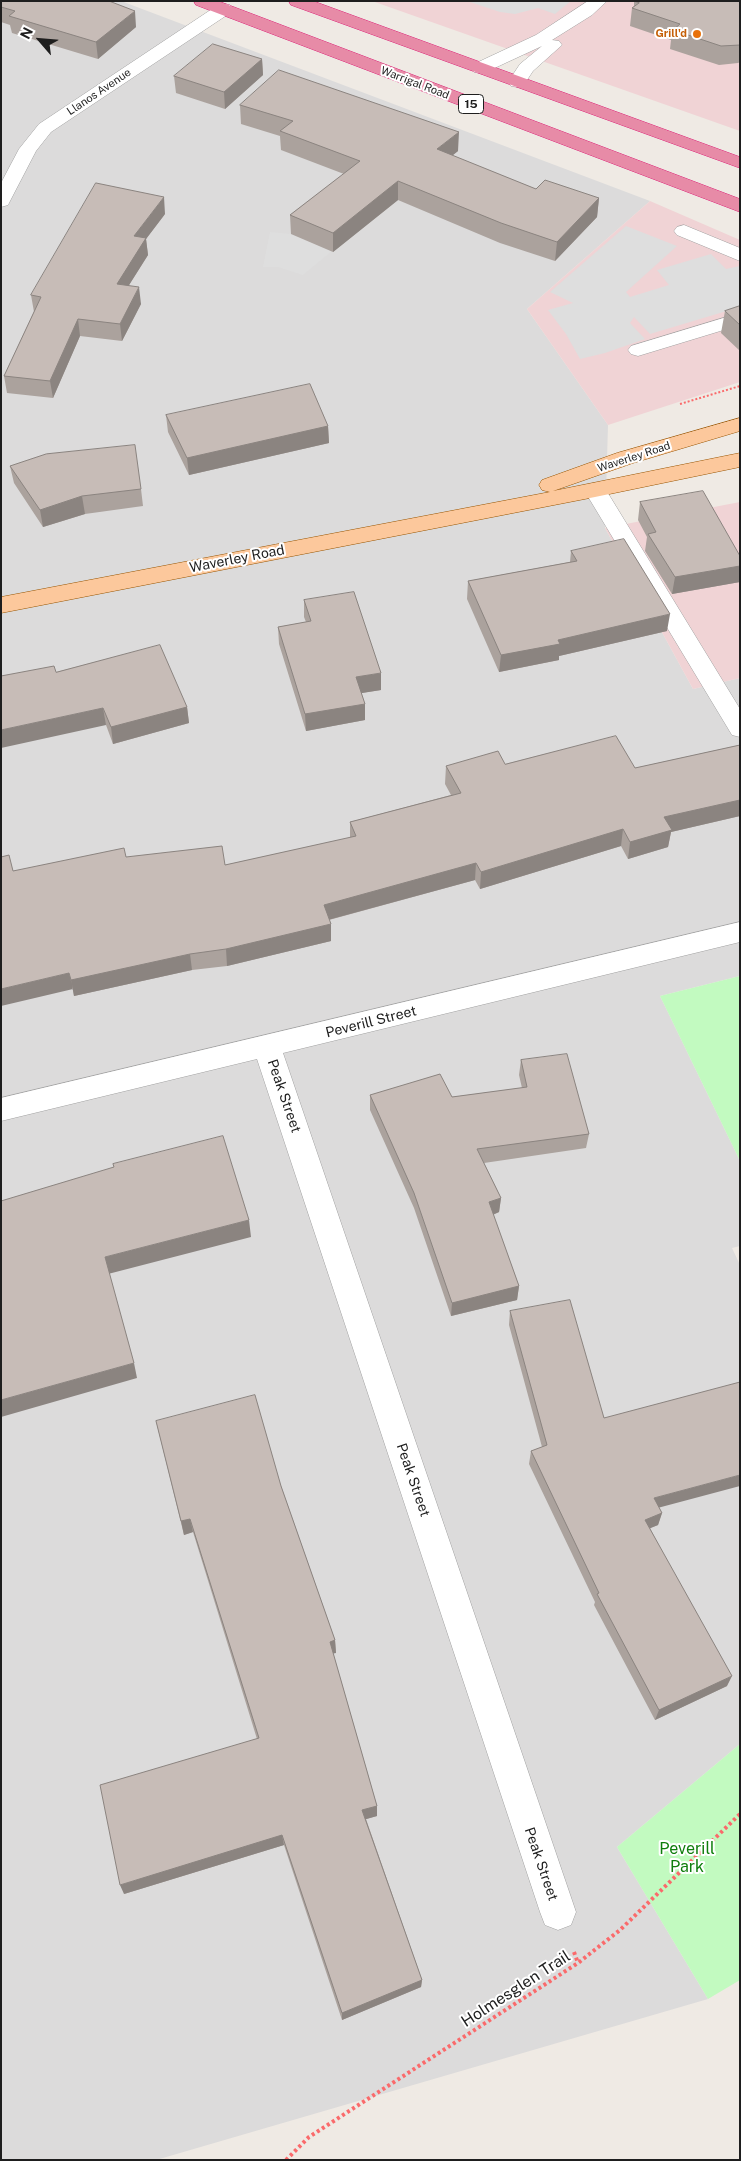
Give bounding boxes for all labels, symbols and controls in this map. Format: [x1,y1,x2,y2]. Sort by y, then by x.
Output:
north arrow [15,15,65,65]
text: N [17,25,36,42]
place label: Grill'd [655,27,687,41]
marker: Grill'd [691,28,703,40]
street label: Warrigal Road [379,64,451,102]
street label: Llanos Avenue [65,66,133,118]
road number: 15 [458,95,484,114]
street label: Waverley Road [596,439,672,475]
street label: Waverley Road [188,542,286,576]
street label: Peverill Street [324,1003,418,1041]
street label: Peak Street [264,1057,304,1135]
street label: Peak Street [393,1441,433,1519]
street label: Peak Street [521,1825,561,1903]
park label: Peverill Park [659,1839,715,1877]
street label: Holmesglen Trail [458,1947,574,2031]

